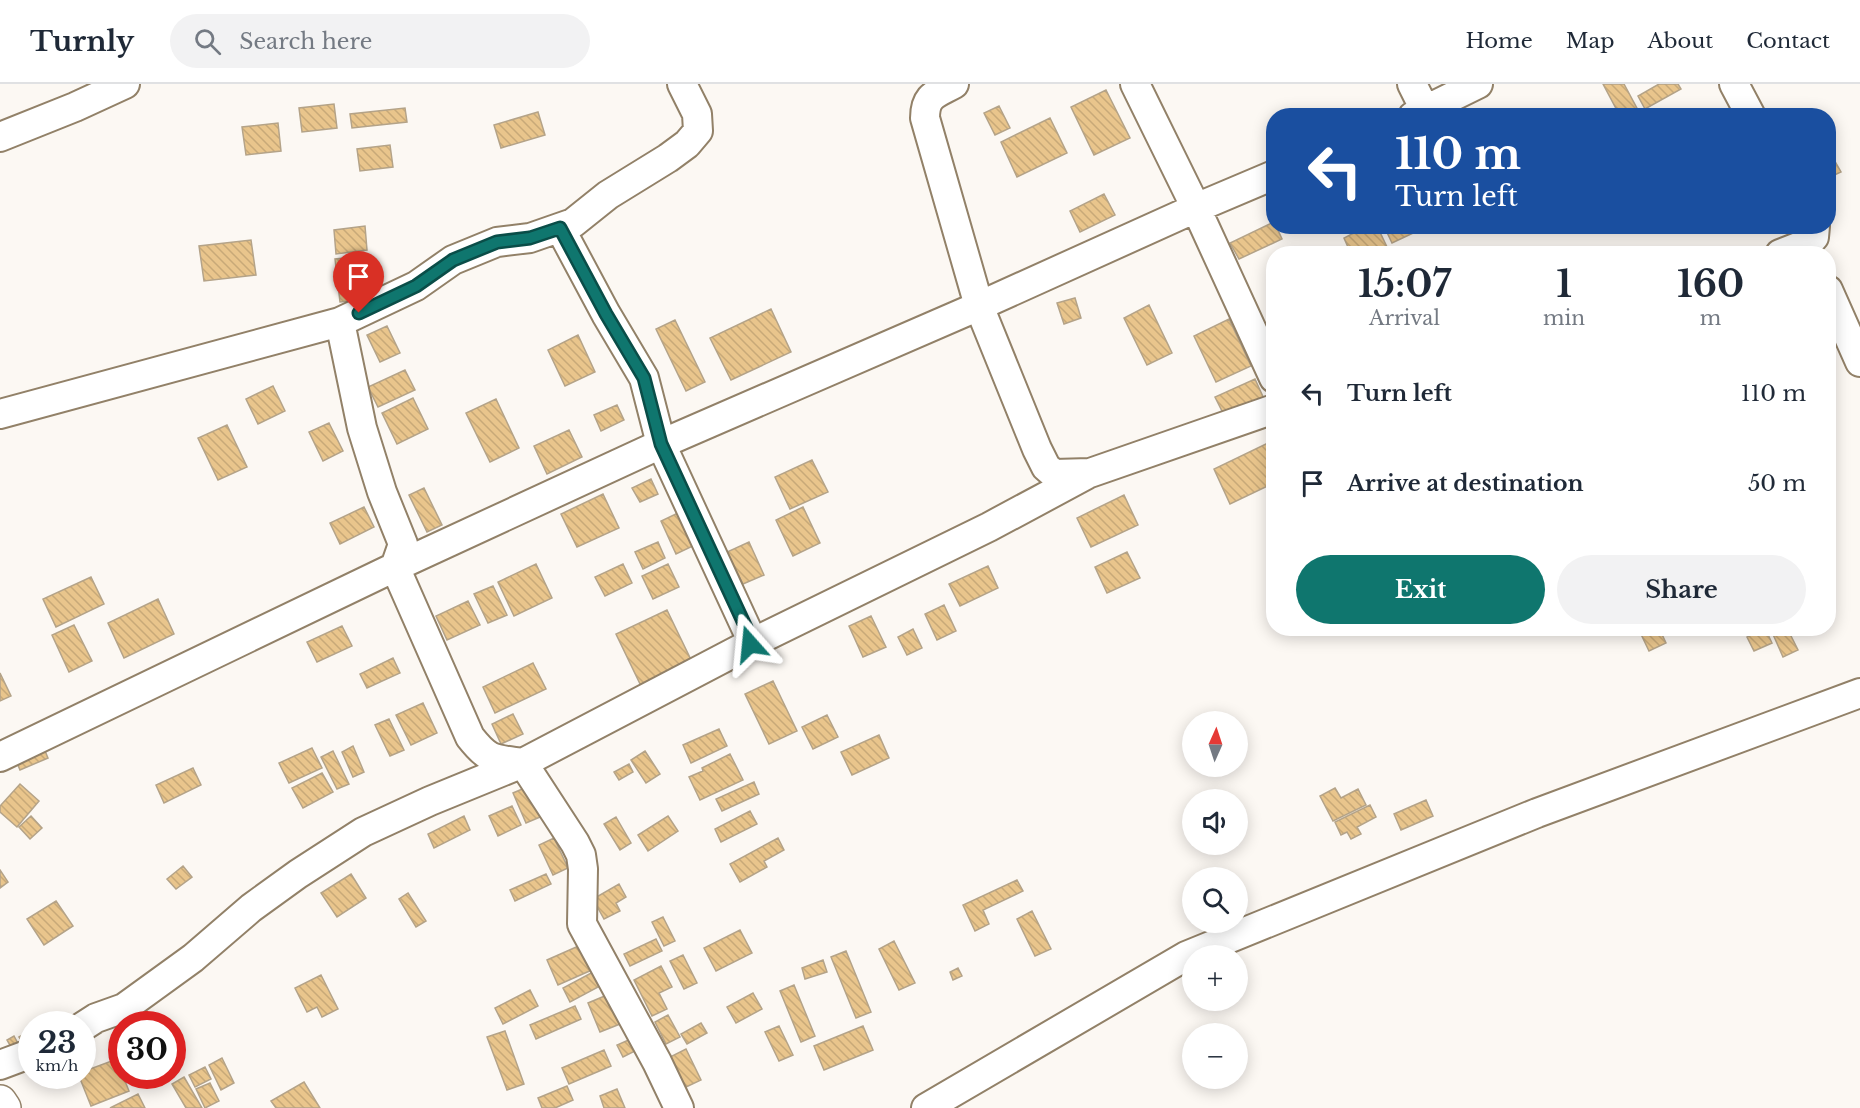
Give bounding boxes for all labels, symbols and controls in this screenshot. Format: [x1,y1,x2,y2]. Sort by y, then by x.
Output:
search box [170,14,590,68]
text: Turnly [30,24,134,59]
icon: search [191,25,224,58]
text: Search here [239,28,372,55]
text: Home [1466,28,1533,54]
text: Map [1566,28,1614,54]
text: About [1647,28,1713,54]
text: Contact [1746,28,1830,54]
text: 110 m [1395,128,1521,180]
icon: left [1296,132,1374,210]
text: Turn left [1395,180,1518,213]
pin [333,251,384,313]
icon: arrive [342,260,375,293]
text: 15:07 [1358,262,1451,307]
text: 1 [1556,262,1572,307]
text: 160 [1677,262,1744,307]
text: Arrival [1369,306,1440,330]
text: min [1543,306,1585,330]
text: m [1700,306,1721,330]
icon: left [1296,377,1329,410]
text: Turn left [1347,380,1452,407]
text: 110 m [1741,380,1806,407]
icon: arrive [1296,467,1329,500]
text: Arrive at destination [1347,470,1584,497]
text: 50 m [1748,470,1806,497]
button: Exit [1296,555,1545,624]
button: Share [1557,555,1806,624]
position arrow [718,612,782,676]
north arrow [1182,711,1248,777]
map controls [1182,711,1248,1089]
button: sound [1182,789,1248,855]
button: search [1182,867,1248,933]
button: + [1182,945,1248,1011]
speed limit sign: 30 [108,1011,186,1089]
button: − [1182,1023,1248,1089]
text: 23 [38,1024,76,1061]
text: km/h [36,1056,78,1075]

